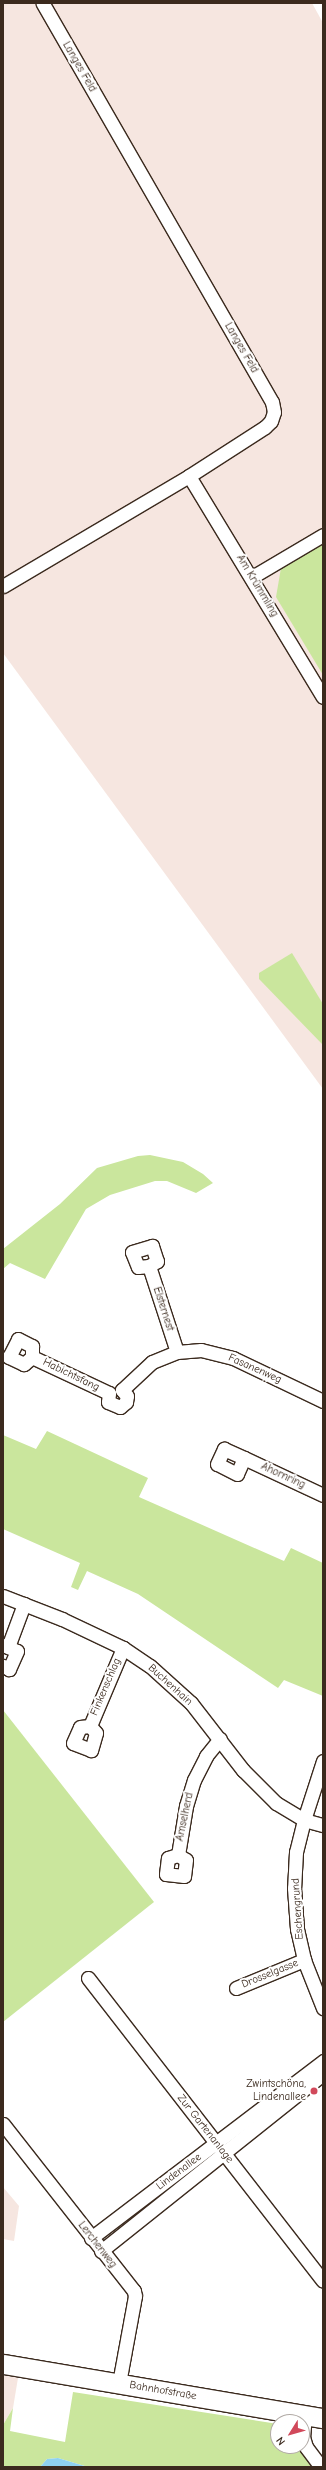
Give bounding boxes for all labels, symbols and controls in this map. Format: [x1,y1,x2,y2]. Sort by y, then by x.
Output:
street label: Langes Feld [59,39,99,95]
street label: Langes Feld [221,320,261,376]
street label: Am Krümmling [233,552,281,620]
street label: Elsternest [150,1285,176,1333]
street label: Fasanenweg [226,1351,284,1387]
street label: Habichtsfang [40,1356,102,1394]
street label: Ahornring [259,1460,307,1492]
street label: Finkenschlag [88,1656,124,1718]
street label: Buchenhain [145,1662,195,1708]
street label: Amselherd [173,1792,197,1842]
street label: Eschengrund [289,1878,307,1940]
street label: Drosselgasse [240,1957,300,1991]
place label: Zwintschöna, Lindenallee [246,2078,306,2104]
marker: Zwintschöna, Lindenallee [309,2086,319,2096]
street label: Zur Gartenanlage [174,2092,236,2166]
street label: Lindenallee [154,2151,204,2193]
street label: Lerchenweg [75,2219,119,2271]
street label: Bahnhofstraße [128,2379,198,2403]
north arrow [270,2414,310,2454]
text: N [273,2434,288,2448]

